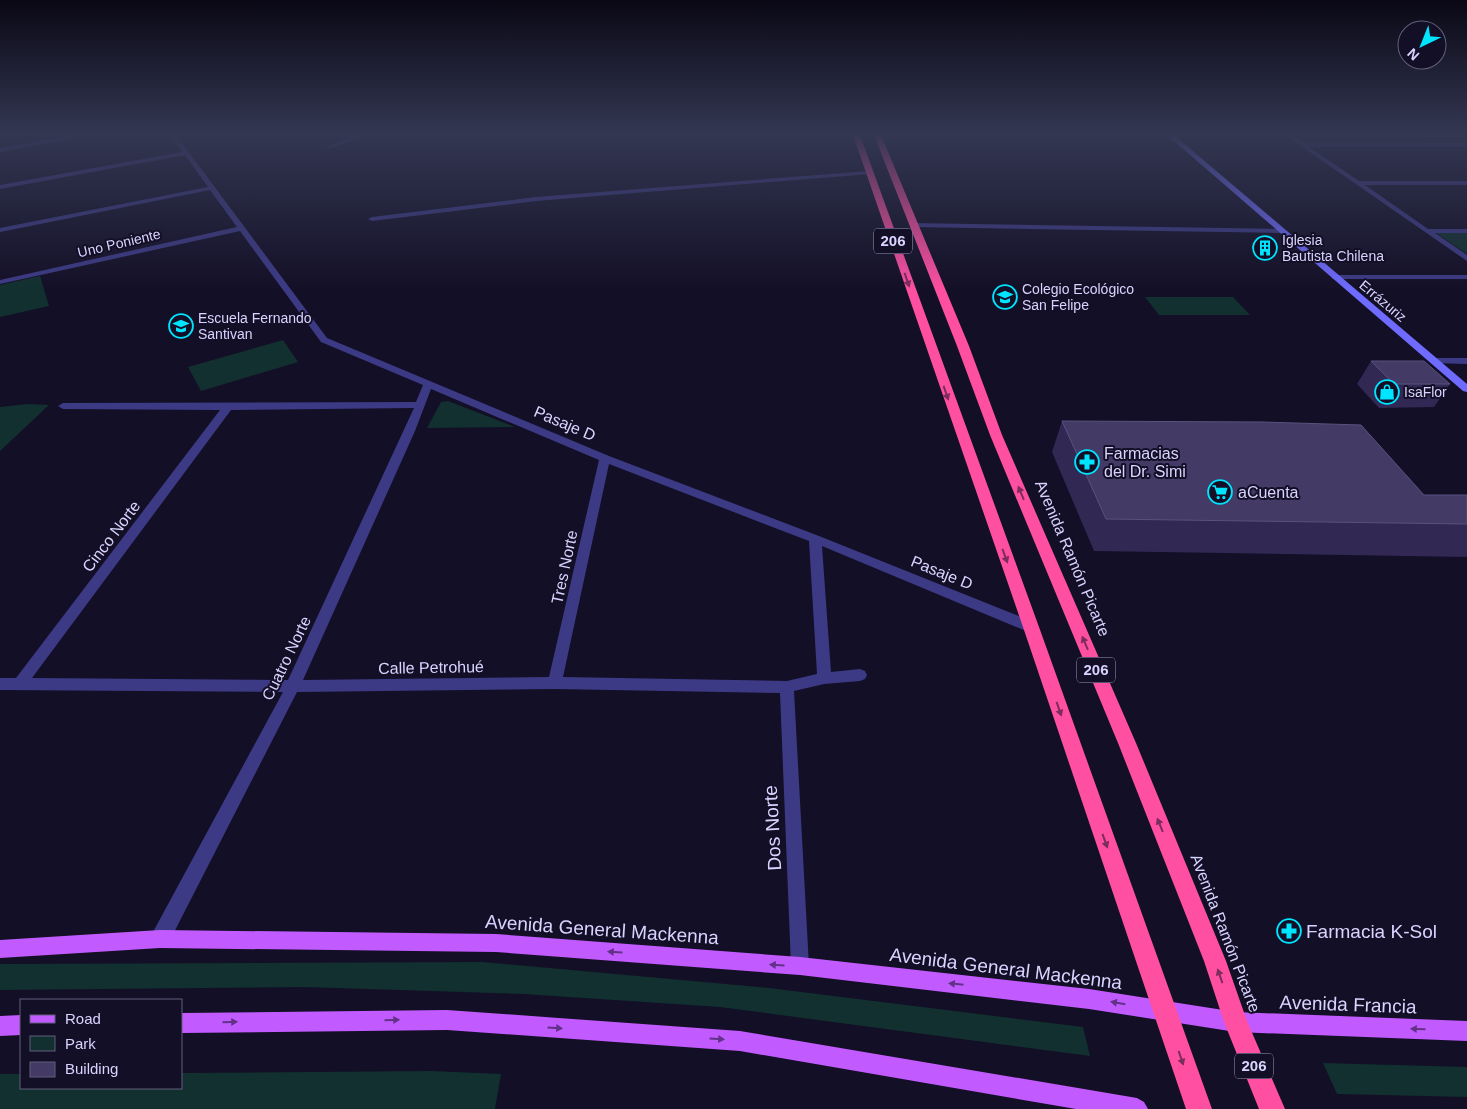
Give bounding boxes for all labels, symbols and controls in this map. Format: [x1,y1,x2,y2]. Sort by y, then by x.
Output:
north arrow [1397,20,1447,70]
text: N [1404,45,1422,64]
street label: Uno Poniente [76,226,162,260]
road number: 206 [874,228,912,254]
place label: Iglesia Bautista Chilena [1282,232,1384,264]
building icon: Iglesia Bautista Chilena [1252,235,1278,261]
one-way arrow [904,273,911,288]
street label: Errázuriz [1356,277,1410,325]
place label: Colegio Ecológico San Felipe [1022,281,1134,313]
school or university icon: Colegio Ecológico San Felipe [992,284,1018,310]
place label: Escuela Fernando Santivan [198,310,312,342]
school or university icon: Escuela Fernando Santivan [168,313,194,339]
shop icon: IsaFlor [1374,379,1400,405]
place label: IsaFlor [1404,384,1447,400]
one-way arrow [943,386,950,401]
street label: Pasaje D [532,403,598,444]
place label: Farmacias del Dr. Simi [1104,445,1186,480]
pharmacy icon: Farmacias del Dr. Simi [1074,449,1100,475]
street label: Avenida Ramón Picarte [1032,478,1113,639]
supermarket icon: aCuenta [1207,479,1233,505]
place label: aCuenta [1238,484,1299,501]
one-way arrow [1017,485,1025,500]
street label: Cinco Norte [79,497,144,575]
street label: Tres Norte [548,529,581,606]
one-way arrow [1001,549,1009,564]
street label: Pasaje D [909,552,975,593]
street label: Cuatro Norte [259,613,314,703]
one-way arrow [1080,636,1088,650]
street label: Calle Petrohué [378,658,484,677]
road number: 206 [1077,658,1115,682]
one-way arrow [1056,702,1063,717]
street label: Dos Norte [760,785,785,871]
one-way arrow [1156,818,1164,832]
one-way arrow [1101,834,1109,849]
street label: Avenida Ramón Picarte [1188,852,1264,1015]
street label: Avenida General Mackenna [484,911,720,948]
pharmacy icon: Farmacia K-Sol [1276,918,1302,944]
place label: Farmacia K-Sol [1306,921,1437,942]
street label: Avenida General Mackenna [888,944,1124,993]
one-way arrow [607,948,623,956]
one-way arrow [769,960,785,968]
one-way arrow [1216,969,1223,984]
one-way arrow [948,980,964,988]
street label: Avenida Francia [1279,992,1417,1017]
legend [20,999,182,1089]
one-way arrow [1109,999,1125,1007]
text: Road [65,1010,101,1027]
one-way arrow [385,1016,401,1024]
one-way arrow [222,1018,238,1026]
one-way arrow [547,1024,563,1032]
one-way arrow [1410,1025,1426,1033]
text: Park [65,1035,96,1052]
one-way arrow [709,1036,725,1044]
one-way arrow [1178,1050,1186,1065]
road number: 206 [1235,1054,1273,1078]
text: Building [65,1060,118,1077]

